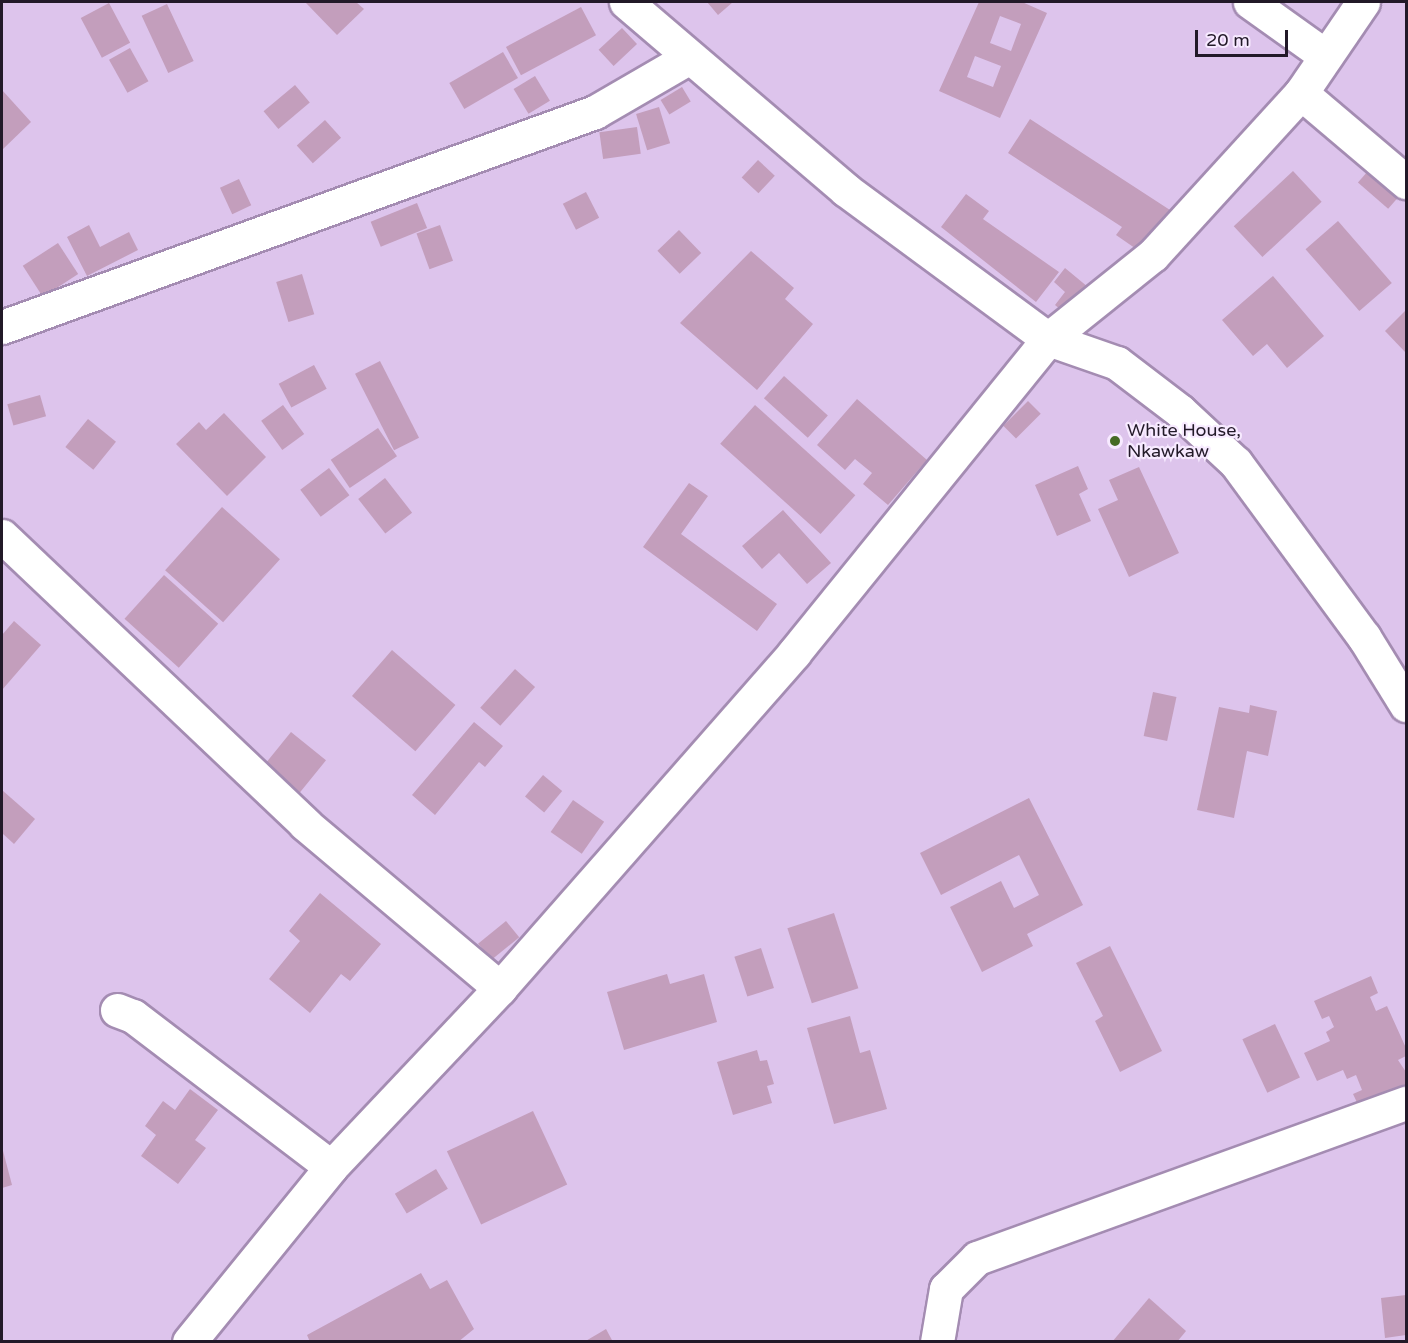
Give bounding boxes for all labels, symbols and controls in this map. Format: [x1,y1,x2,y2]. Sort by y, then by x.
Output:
scale bar [1198,18,1291,56]
text: 20 m [1206,29,1250,51]
place label: White House, Nkawkaw [1127,420,1241,462]
marker: White House, Nkawkaw [1108,434,1122,448]

